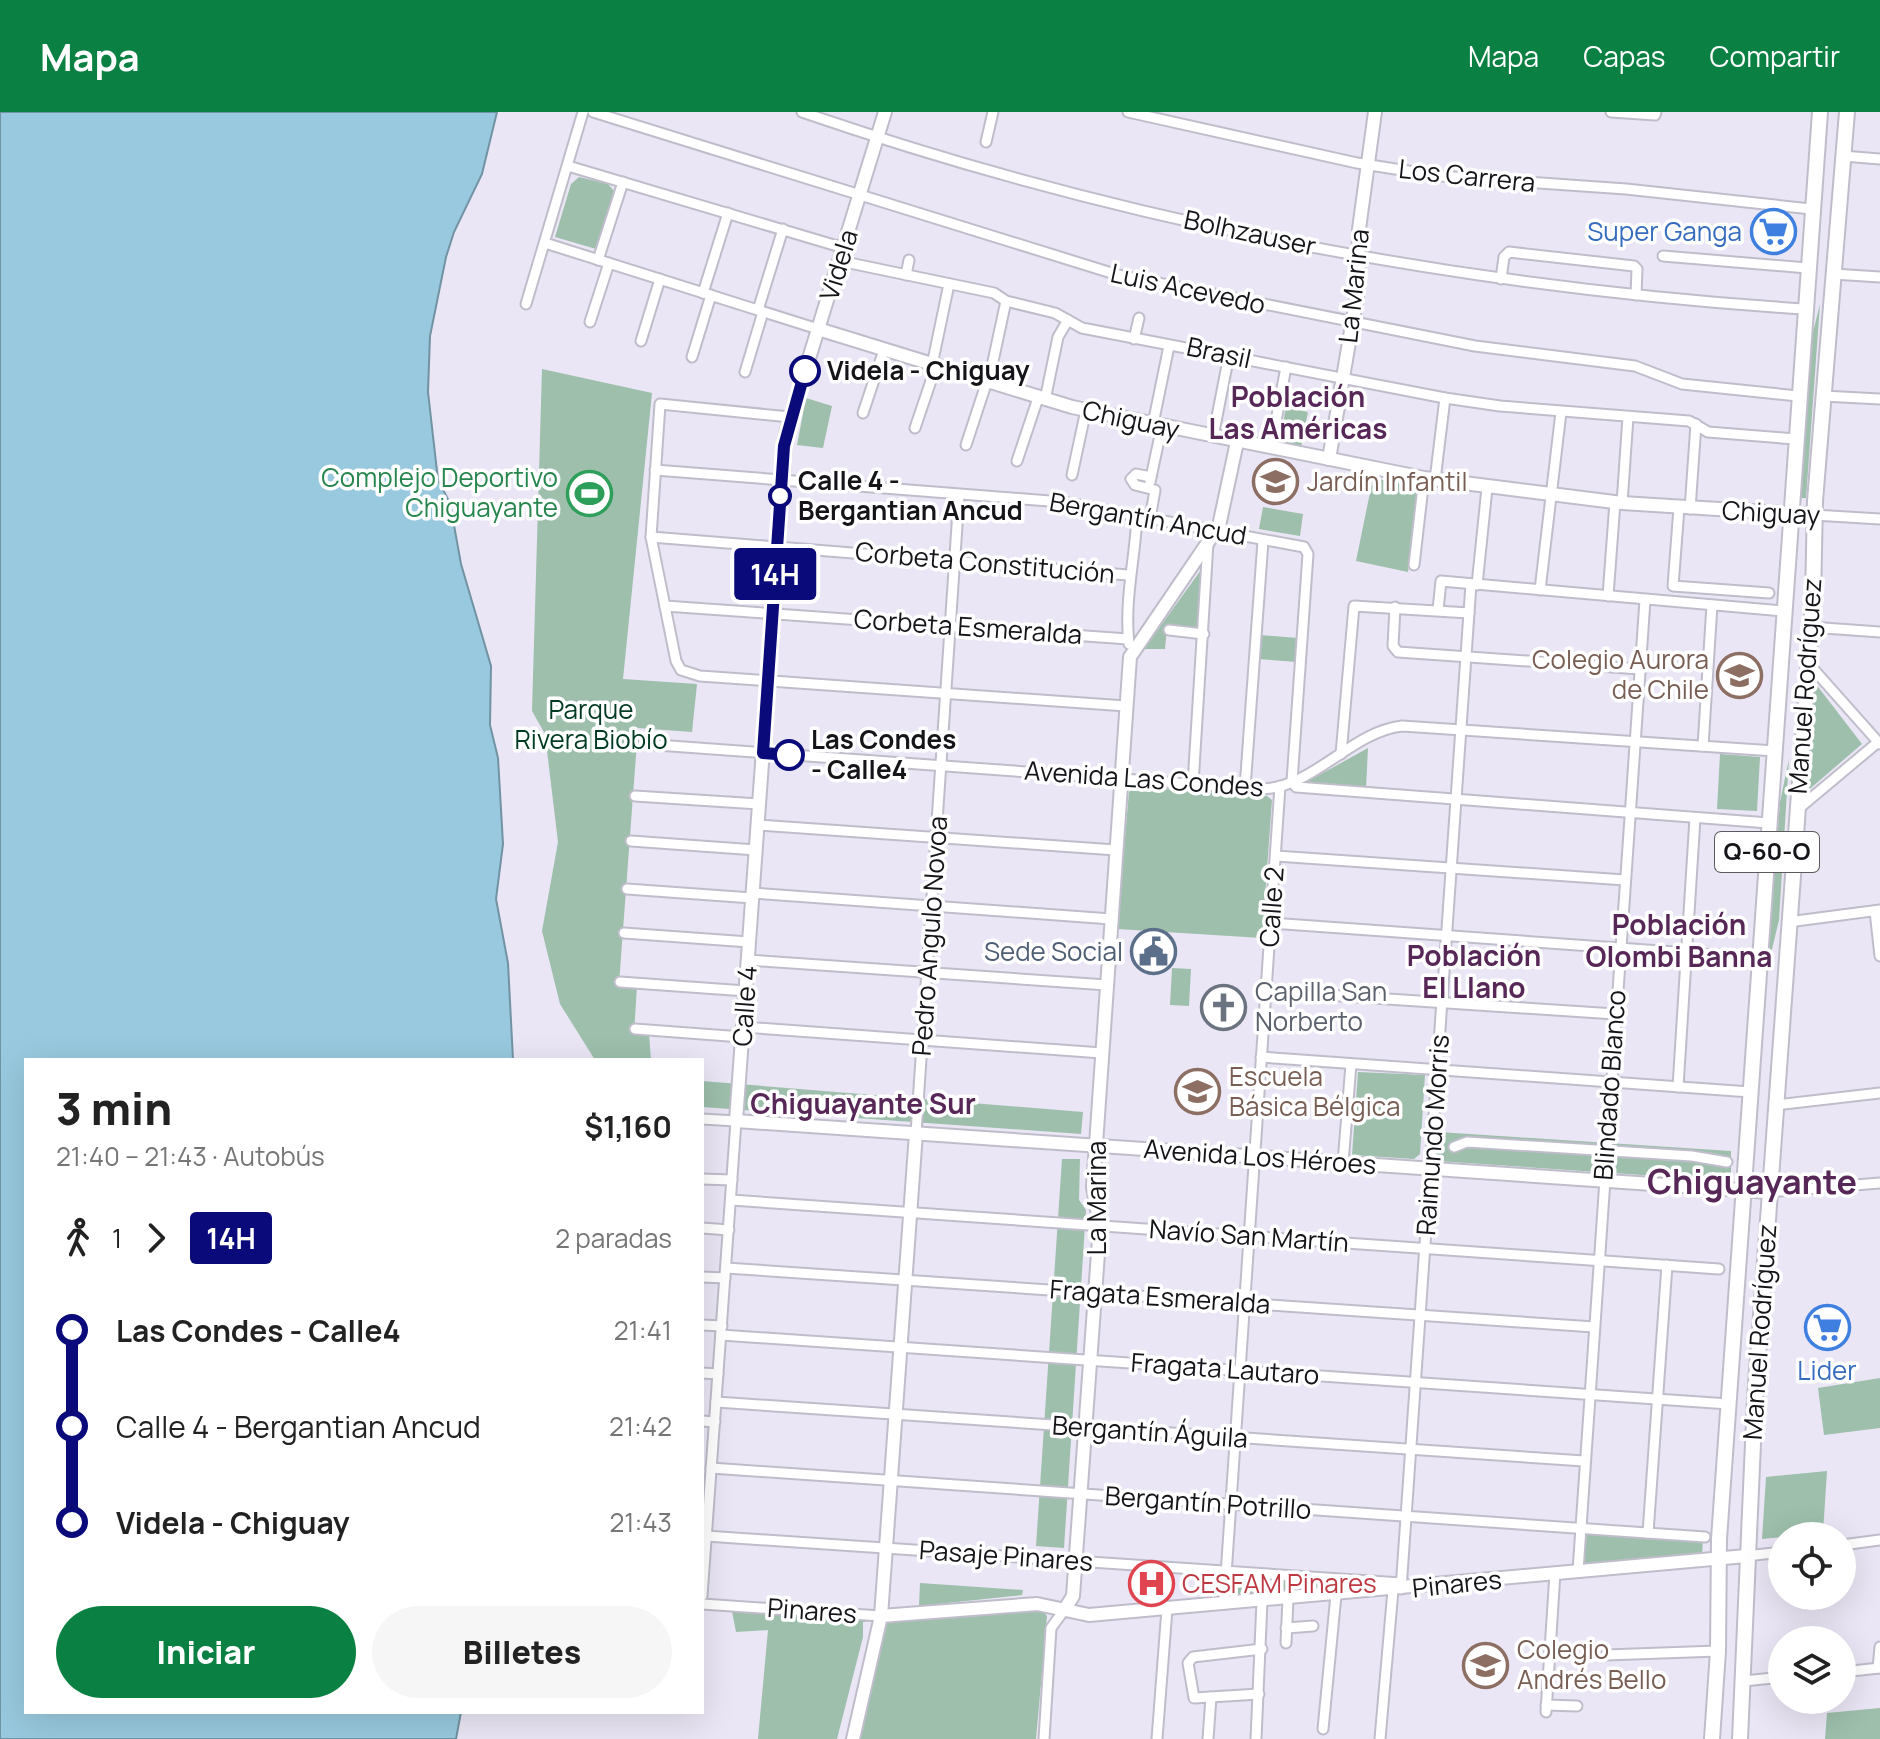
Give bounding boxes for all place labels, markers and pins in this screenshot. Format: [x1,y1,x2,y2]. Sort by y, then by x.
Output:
supermarket icon: Super Ganga [1749,208,1797,256]
place label: Super Ganga [1587,213,1742,249]
place label: Videla - Chiguay [827,352,1030,388]
marker: Videla - Chiguay [790,356,820,386]
school or university icon: Jardín Infantil [1252,458,1300,506]
place label: Complejo Deportivo Chiguayante [321,459,558,525]
place label: Calle 4 - Bergantian Ancud [798,462,1023,528]
place label: Jardín Infantil [1307,463,1468,499]
sports icon: Complejo Deportivo Chiguayante [565,469,613,517]
marker: Calle 4 - Bergantian Ancud [769,485,791,507]
place label: Colegio Aurora de Chile [1532,641,1709,707]
school or university icon: Colegio Aurora de Chile [1716,651,1764,699]
place label: Las Condes - Calle4 [811,721,956,787]
marker: Las Condes - Calle4 [774,740,804,770]
public building icon: Sede Social [1130,928,1178,976]
place label: Sede Social [984,933,1123,969]
place label: Capilla San Norberto [1255,973,1387,1039]
church icon: Capilla San Norberto [1200,983,1248,1031]
place label: Escuela Básica Bélgica [1229,1058,1400,1124]
school or university icon: Escuela Básica Bélgica [1174,1068,1222,1116]
supermarket icon: Lider [1803,1304,1851,1352]
place label: Lider [1797,1352,1857,1388]
hospital icon: CESFAM Pinares [1127,1560,1175,1608]
place label: CESFAM Pinares [1182,1565,1377,1601]
place label: Colegio Andrés Bello [1517,1631,1666,1697]
school or university icon: Colegio Andrés Bello [1462,1641,1510,1689]

